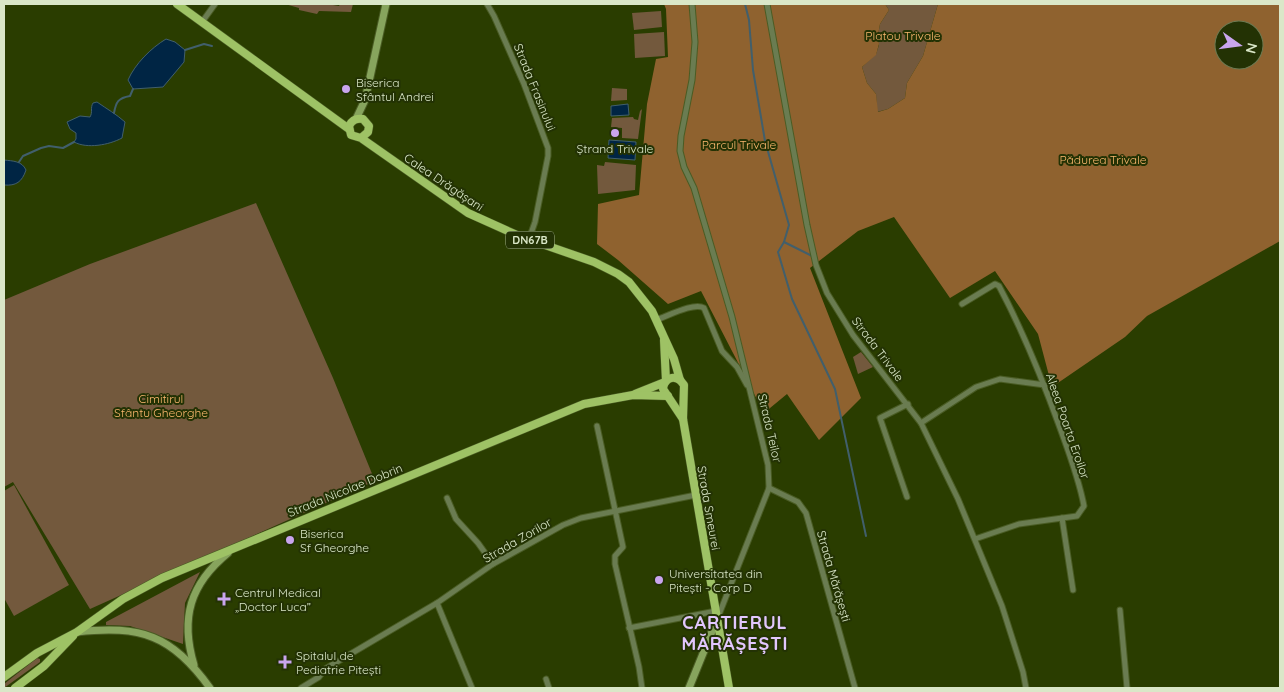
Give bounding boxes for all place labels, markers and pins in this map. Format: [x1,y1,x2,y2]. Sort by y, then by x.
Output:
place label: Biserica Sfântul Andrei [356,75,434,104]
marker: Biserica Sfântul Andrei [340,83,352,95]
marker: Ștrand Trivale [609,127,621,139]
place label: Ștrand Trivale [577,141,654,156]
place label: Biserica Sf Gheorghe [300,526,369,555]
marker: Biserica Sf Gheorghe [284,534,296,546]
place label: Universitatea din Pitești - Corp D [669,566,762,595]
marker: Universitatea din Pitești - Corp D [653,574,665,586]
place label: Centrul Medical „Doctor Luca” [235,585,321,614]
marker: Centrul Medical „Doctor Luca” [217,592,231,606]
place label: Spitalul de Pediatrie Pitești [296,648,381,677]
marker: Spitalul de Pediatrie Pitești [278,655,292,669]

